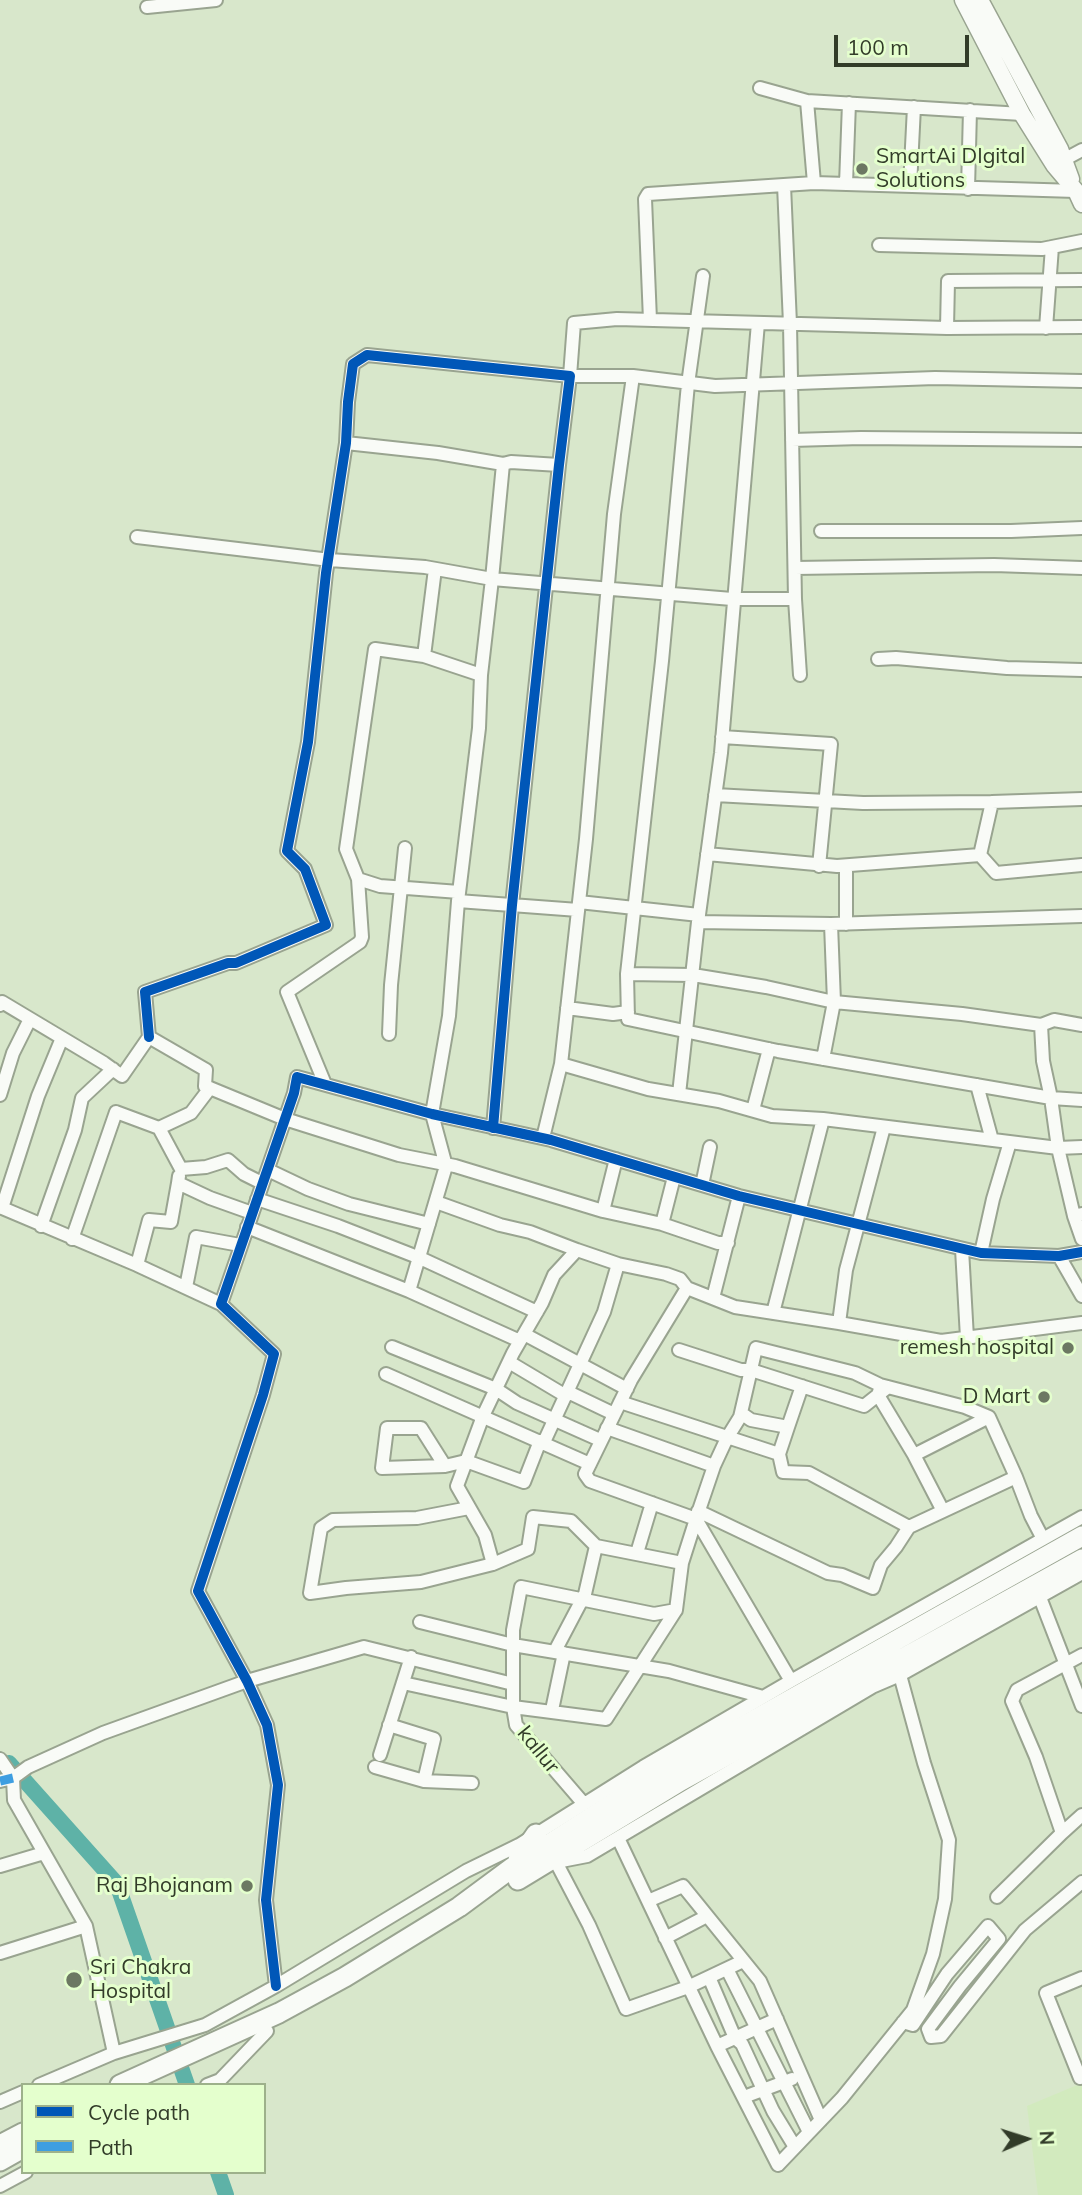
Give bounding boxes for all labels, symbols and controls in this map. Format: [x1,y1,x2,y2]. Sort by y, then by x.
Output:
scale bar [837,21,972,65]
text: 100 m [847,34,909,60]
place label: SmartAi DIgital Solutions [876,144,1025,194]
marker: SmartAi DIgital Solutions [854,161,870,177]
place label: remesh hospital [900,1335,1054,1361]
marker: remesh hospital [1060,1340,1076,1356]
place label: D Mart [963,1384,1030,1410]
marker: D Mart [1036,1389,1052,1405]
street label: kallur [512,1721,564,1779]
place label: Raj Bhojanam [96,1873,233,1899]
marker: Raj Bhojanam [239,1878,255,1894]
place label: Sri Chakra Hospital [90,1955,191,2005]
marker: Sri Chakra Hospital [64,1970,84,1990]
legend [21,2083,266,2174]
text: Cycle path [88,2099,190,2125]
north arrow [991,2104,1061,2174]
text: N [1035,2130,1059,2146]
text: Path [88,2134,133,2160]

